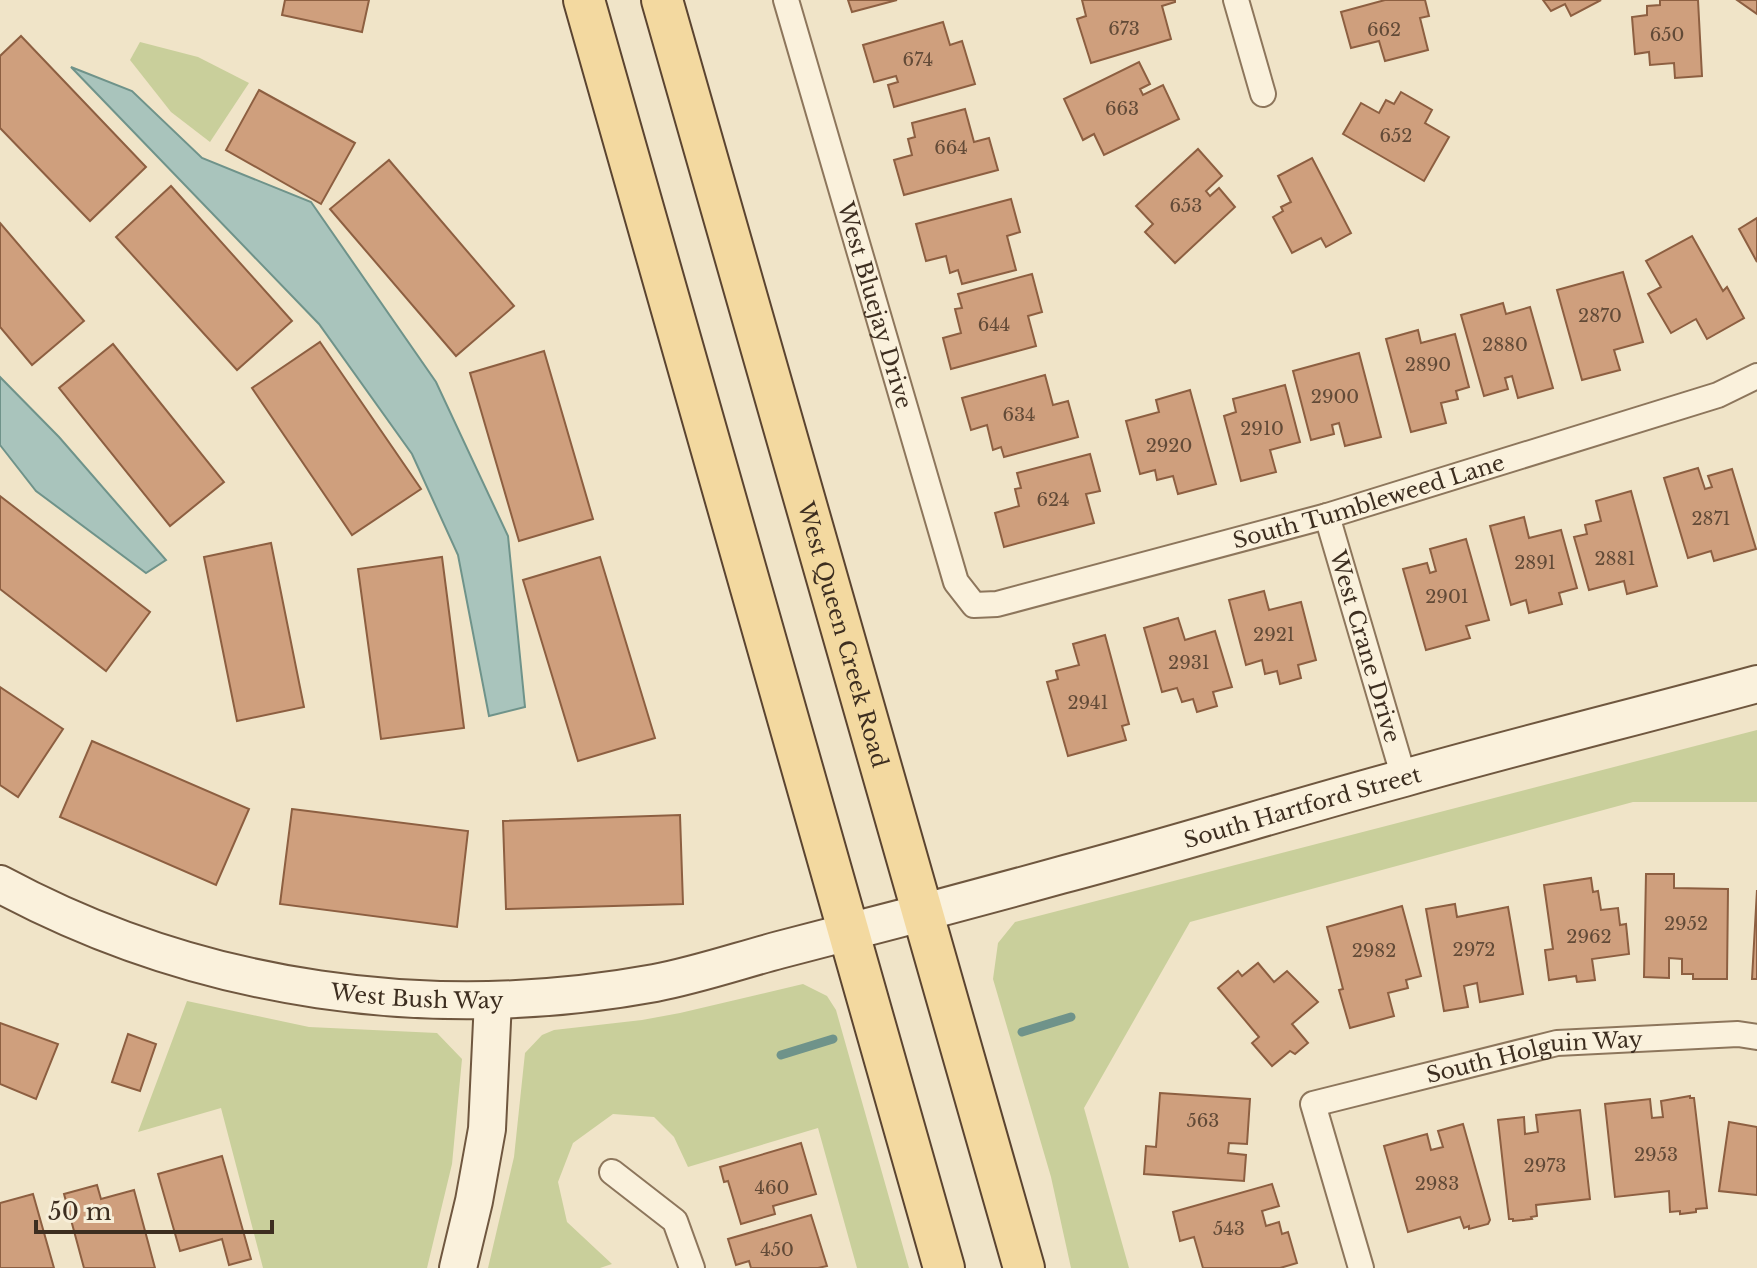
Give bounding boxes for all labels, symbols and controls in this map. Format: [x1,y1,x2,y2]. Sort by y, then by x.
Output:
house number: 673 [1108,18,1140,40]
house number: 662 [1367,19,1401,41]
house number: 650 [1650,24,1684,46]
house number: 674 [903,49,933,71]
house number: 663 [1105,98,1139,120]
house number: 652 [1380,125,1412,147]
house number: 664 [934,137,968,159]
house number: 653 [1170,195,1202,217]
street label: West Bluejay Drive [832,198,918,412]
house number: 2870 [1578,305,1622,327]
house number: 644 [978,314,1010,336]
house number: 2880 [1482,334,1528,356]
house number: 2890 [1405,354,1451,376]
house number: 2900 [1311,386,1359,408]
house number: 634 [1002,404,1036,426]
house number: 2910 [1240,418,1284,440]
house number: 2920 [1146,435,1192,457]
street label: South Tumbleweed Lane [1230,448,1508,554]
house number: 624 [1036,489,1070,511]
street label: West Queen Creek Road [792,498,894,771]
house number: 2871 [1691,508,1731,530]
street label: West Crane Drive [1324,546,1406,746]
house number: 2881 [1595,548,1635,570]
house number: 2891 [1514,552,1556,574]
house number: 2901 [1425,586,1469,608]
house number: 2921 [1253,624,1295,646]
house number: 2931 [1168,652,1210,674]
house number: 2941 [1067,692,1109,714]
street label: South Hartford Street [1181,760,1425,854]
house number: 2952 [1664,913,1708,935]
house number: 2962 [1566,926,1612,948]
house number: 2972 [1453,939,1495,961]
house number: 2982 [1352,940,1396,962]
street label: West Bush Way [328,978,504,1014]
street label: South Holguin Way [1423,1025,1643,1089]
house number: 563 [1187,1110,1219,1132]
house number: 2953 [1634,1144,1678,1166]
house number: 2973 [1524,1155,1566,1177]
house number: 2983 [1415,1173,1459,1195]
house number: 460 [755,1177,789,1199]
scale bar [36,1184,272,1234]
text: 50 m [48,1197,112,1226]
house number: 543 [1213,1218,1245,1240]
house number: 450 [760,1239,794,1261]

